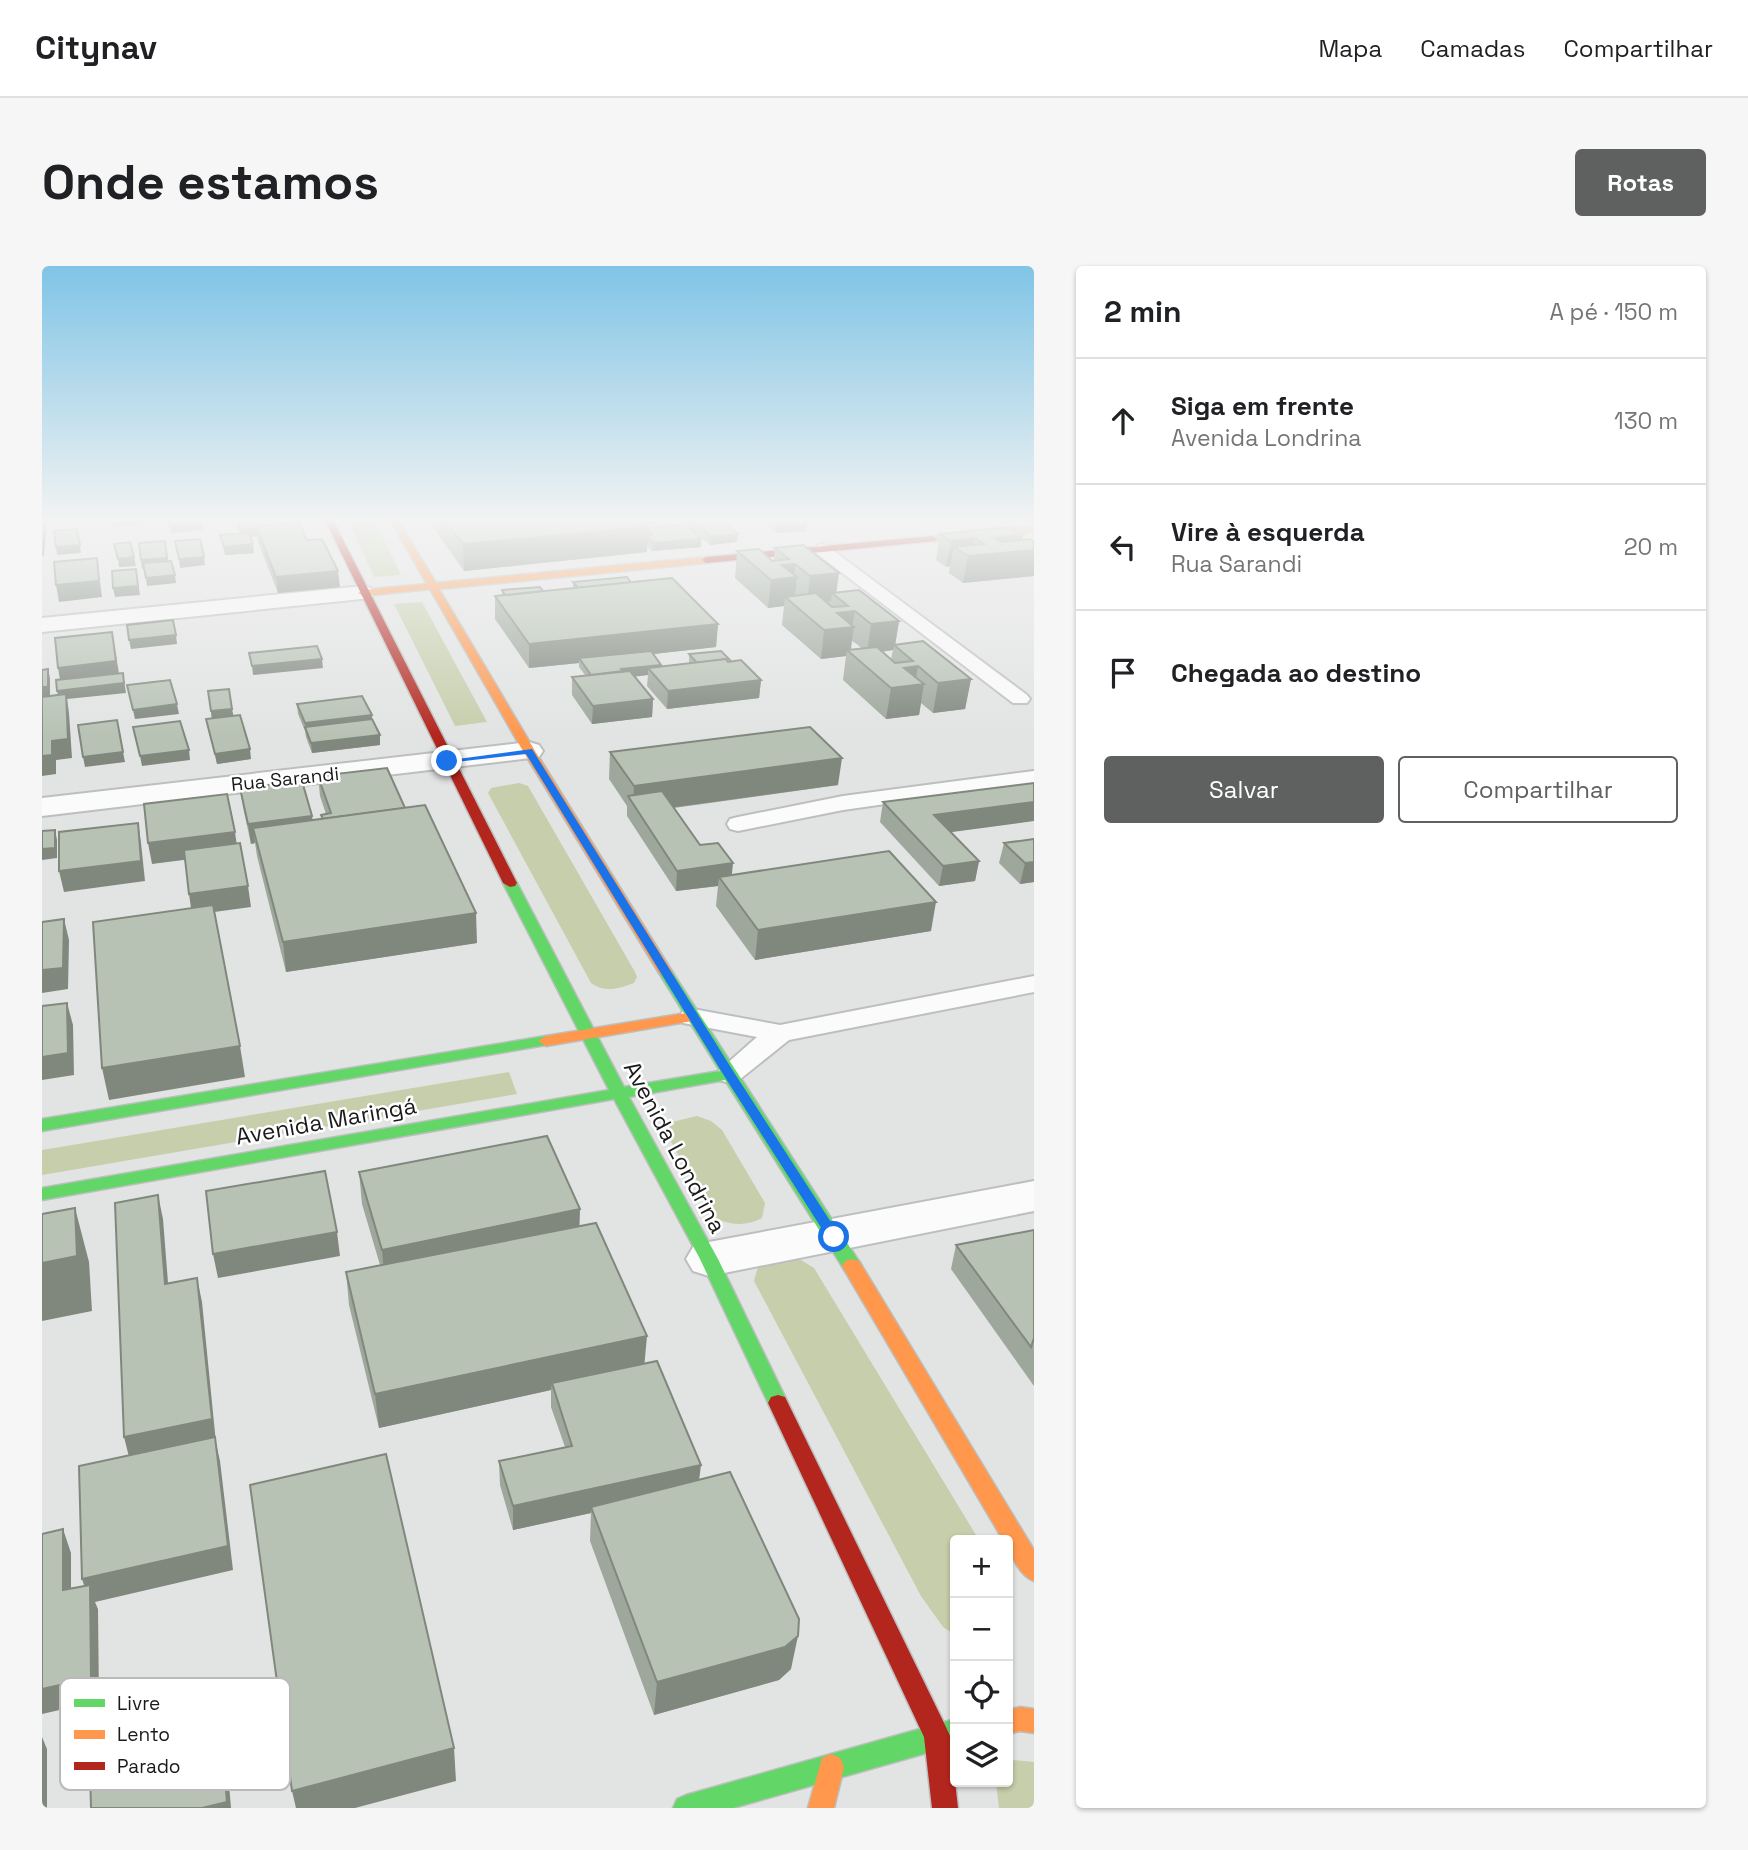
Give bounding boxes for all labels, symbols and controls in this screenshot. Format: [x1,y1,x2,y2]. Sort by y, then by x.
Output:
text: Citynav [35,27,157,69]
text: Mapa [1318,33,1382,64]
text: Camadas [1420,33,1525,64]
text: Compartilhar [1563,33,1713,64]
button: Rotas [1575,149,1706,216]
text: Onde estamos [42,151,379,213]
text: 2 min [1104,292,1182,331]
text: A pé · 150 m [1550,297,1678,327]
text: Siga em frente [1171,389,1354,423]
icon: ahead [1104,402,1142,440]
text: 130 m [1614,406,1678,436]
text: Avenida Londrina [1171,423,1362,453]
text: Vire à esquerda [1171,515,1365,549]
icon: left [1104,528,1142,566]
text: 20 m [1624,532,1678,562]
text: Rua Sarandi [1171,549,1302,579]
icon: arrive [1104,654,1142,692]
text: Chegada ao destino [1171,656,1421,690]
route end [431,745,462,776]
button: Salvar [1104,756,1384,823]
button: Compartilhar [1398,756,1678,823]
street label: Rua Sarandi [230,761,340,797]
street label: Avenida Londrina [617,1056,733,1238]
street label: Avenida Maringá [233,1090,419,1152]
route start [818,1221,849,1252]
map controls [950,1535,1013,1787]
button: + [950,1535,1013,1598]
button: − [950,1598,1013,1661]
button: locate [950,1661,1013,1724]
legend [60,1678,290,1790]
text: Livre [117,1691,160,1716]
text: Lento [117,1722,170,1747]
button: layers [950,1724,1013,1787]
text: Parado [117,1754,181,1779]

